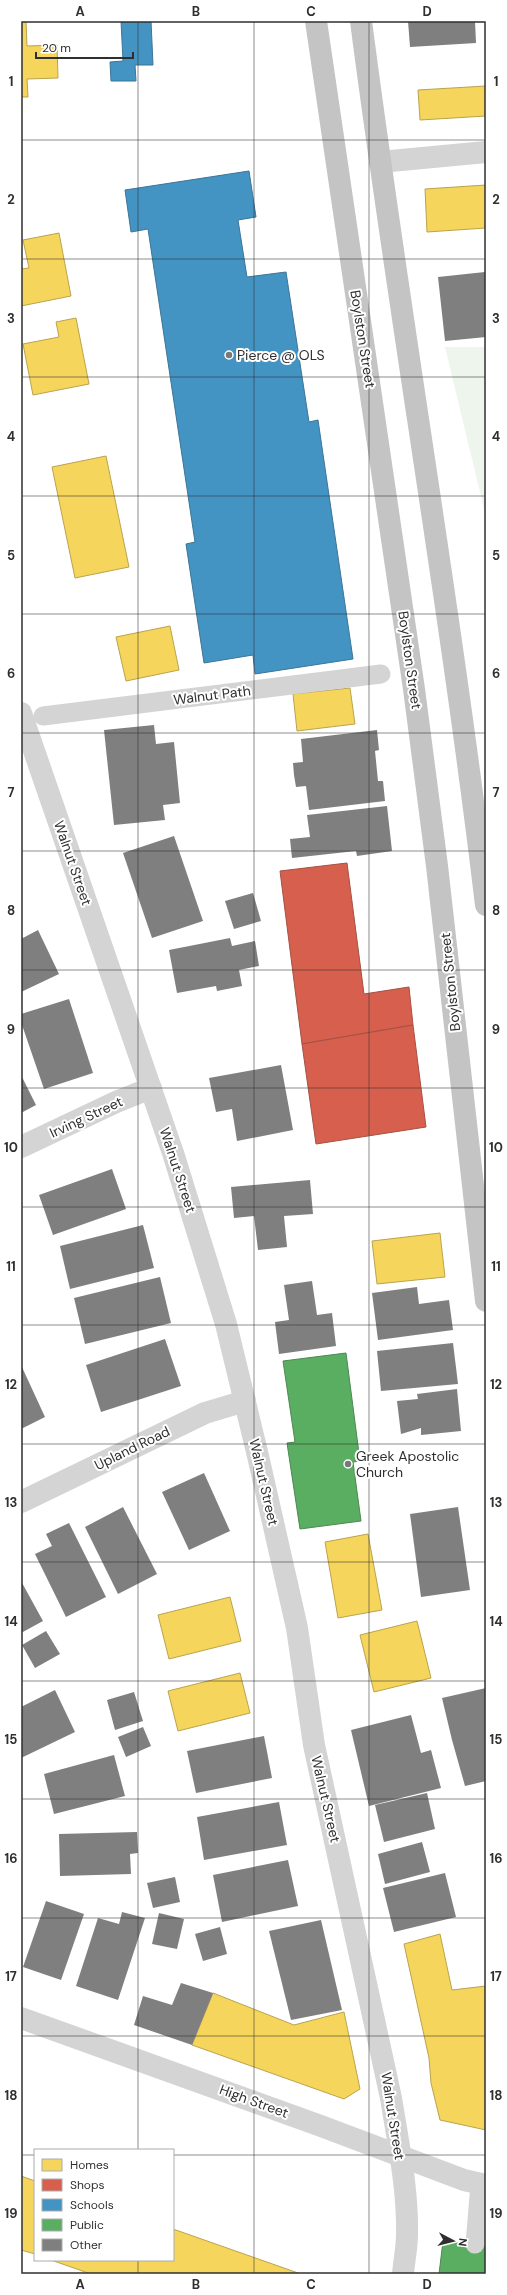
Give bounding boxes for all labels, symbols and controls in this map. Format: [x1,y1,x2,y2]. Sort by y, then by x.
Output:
text: A [75,3,85,20]
text: B [192,3,200,20]
text: C [306,3,316,20]
text: D [422,3,432,20]
scale bar [36,34,133,60]
text: 20 m [42,40,71,56]
text: 1 [9,73,13,90]
text: 1 [494,73,498,90]
text: 2 [7,191,15,208]
text: 2 [492,191,500,208]
street label: Boylston Street [346,289,380,389]
text: 3 [7,310,15,327]
text: 3 [492,310,500,327]
place label: Pierce @ OLS [237,346,325,364]
marker: Pierce @ OLS [224,350,234,360]
text: 4 [7,428,15,445]
text: 4 [492,428,500,445]
text: 5 [7,547,15,564]
text: 5 [492,547,500,564]
street label: Boylston Street [394,610,426,710]
text: 6 [7,665,15,682]
text: 6 [492,665,500,682]
street label: Walnut Path [172,681,252,709]
text: 7 [8,784,15,801]
text: 7 [493,784,500,801]
street label: Walnut Street [50,818,96,908]
text: 8 [7,902,15,919]
text: 8 [492,902,500,919]
street label: Boylston Street [436,932,464,1032]
text: 9 [7,1021,15,1038]
text: 9 [492,1021,500,1038]
street label: Irving Street [47,1092,125,1142]
street label: Walnut Street [156,1125,200,1215]
text: 10 [4,1139,18,1156]
text: 10 [489,1139,503,1156]
text: 11 [6,1258,16,1275]
text: 11 [491,1258,501,1275]
text: 12 [5,1376,17,1393]
text: 12 [490,1376,502,1393]
street label: Upland Road [91,1422,173,1474]
street label: Walnut Street [245,1437,283,1527]
place label: Greek Apostolic Church [356,1447,459,1481]
marker: Greek Apostolic Church [343,1459,353,1469]
text: 13 [5,1494,17,1511]
text: 13 [490,1494,502,1511]
text: 14 [4,1613,18,1630]
text: 14 [489,1613,503,1630]
text: 15 [5,1731,17,1748]
text: 15 [490,1731,502,1748]
street label: Walnut Street [307,1754,345,1844]
text: 16 [5,1850,17,1867]
text: 16 [490,1850,502,1867]
text: 17 [5,1968,17,1985]
text: 17 [490,1968,502,1985]
street label: Walnut Street [377,2071,409,2161]
street label: High Street [217,2080,291,2122]
text: 18 [5,2087,17,2104]
text: 18 [490,2087,502,2104]
legend [34,2149,174,2261]
text: Homes [70,2157,109,2173]
text: Shops [70,2177,105,2193]
text: Schools [70,2197,114,2213]
text: 19 [5,2205,18,2222]
text: 19 [490,2205,503,2222]
text: Public [70,2217,104,2233]
north arrow [433,2221,473,2261]
text: Other [70,2237,103,2253]
text: N [455,2237,470,2247]
text: A [75,2276,85,2293]
text: B [192,2276,200,2293]
text: C [306,2276,316,2293]
text: D [422,2276,432,2293]

